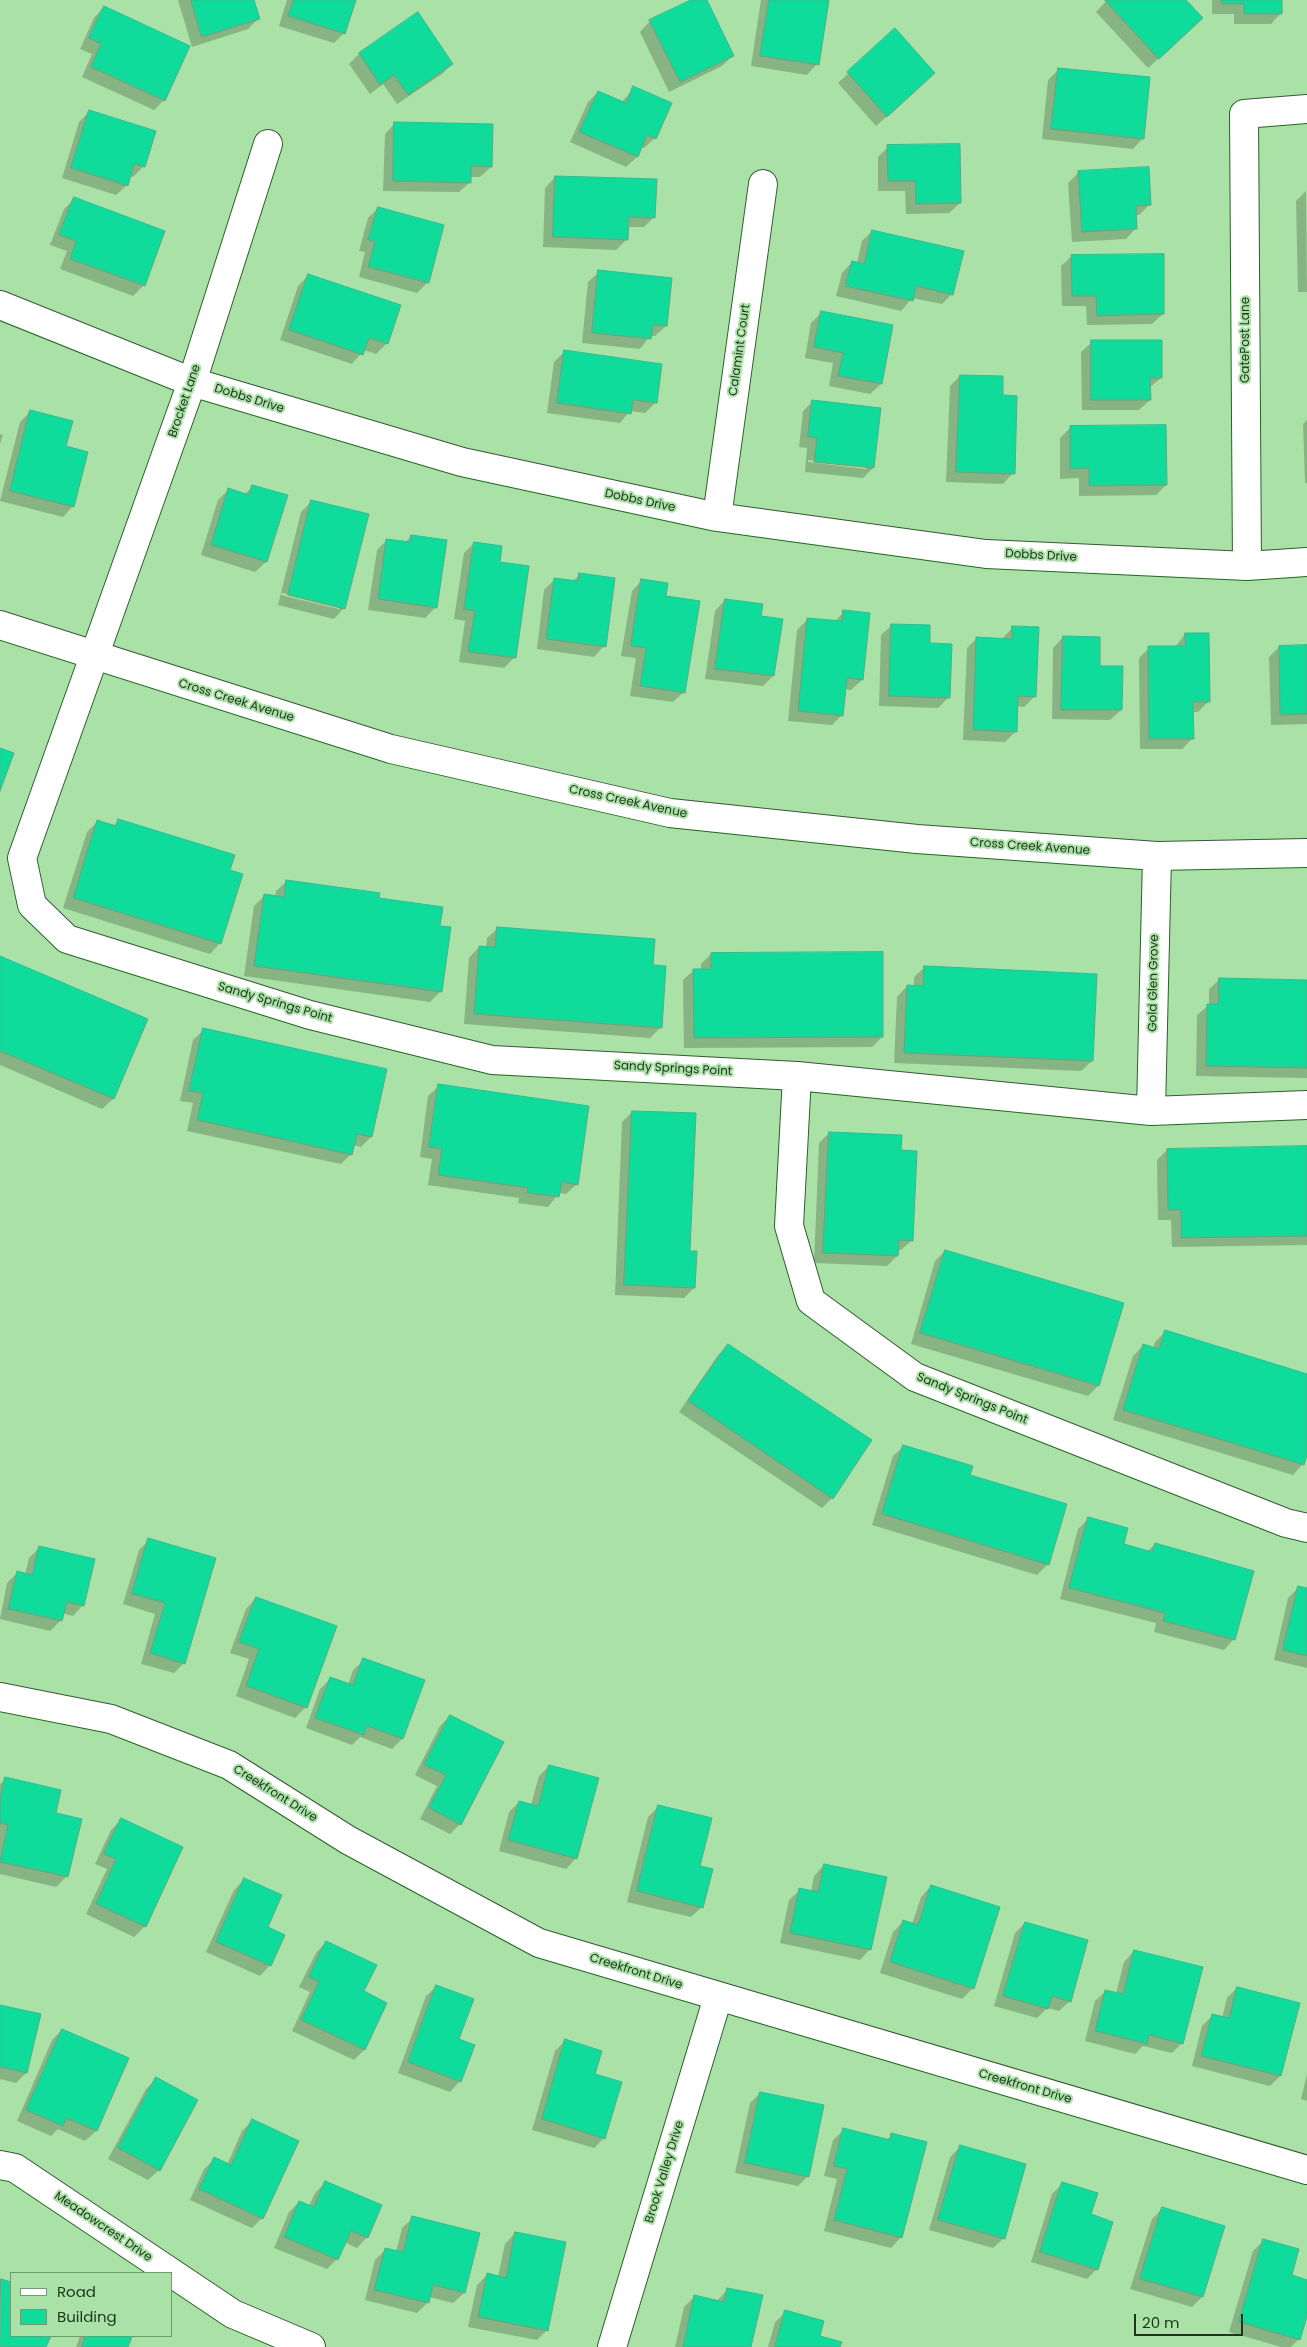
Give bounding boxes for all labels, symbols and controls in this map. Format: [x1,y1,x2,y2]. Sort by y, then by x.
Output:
street label: GatePost Lane [1239,297,1253,383]
street label: Calamint Court [726,303,754,397]
street label: Brocket Lane [166,363,204,439]
street label: Dobbs Drive [212,382,286,416]
street label: Dobbs Drive [603,486,677,516]
street label: Dobbs Drive [1005,547,1077,565]
street label: Cross Creek Avenue [176,677,296,725]
street label: Cross Creek Avenue [568,782,688,822]
street label: Cross Creek Avenue [970,836,1090,858]
street label: Gold Glen Grove [1146,934,1162,1032]
street label: Sandy Springs Point [216,980,334,1026]
street label: Sandy Springs Point [614,1059,732,1079]
street label: Sandy Springs Point [914,1370,1030,1428]
street label: Creekfront Drive [230,1762,320,1826]
street label: Creekfront Drive [588,1951,684,1993]
street label: Creekfront Drive [977,2067,1073,2107]
street label: Brook Valley Drive [643,2119,687,2225]
street label: Meadowcrest Drive [51,2189,155,2265]
legend [10,2272,172,2337]
text: Road [57,2281,96,2302]
scale bar [1137,2304,1246,2336]
text: Building [57,2306,117,2327]
text: 20 m [1142,2312,1180,2333]

